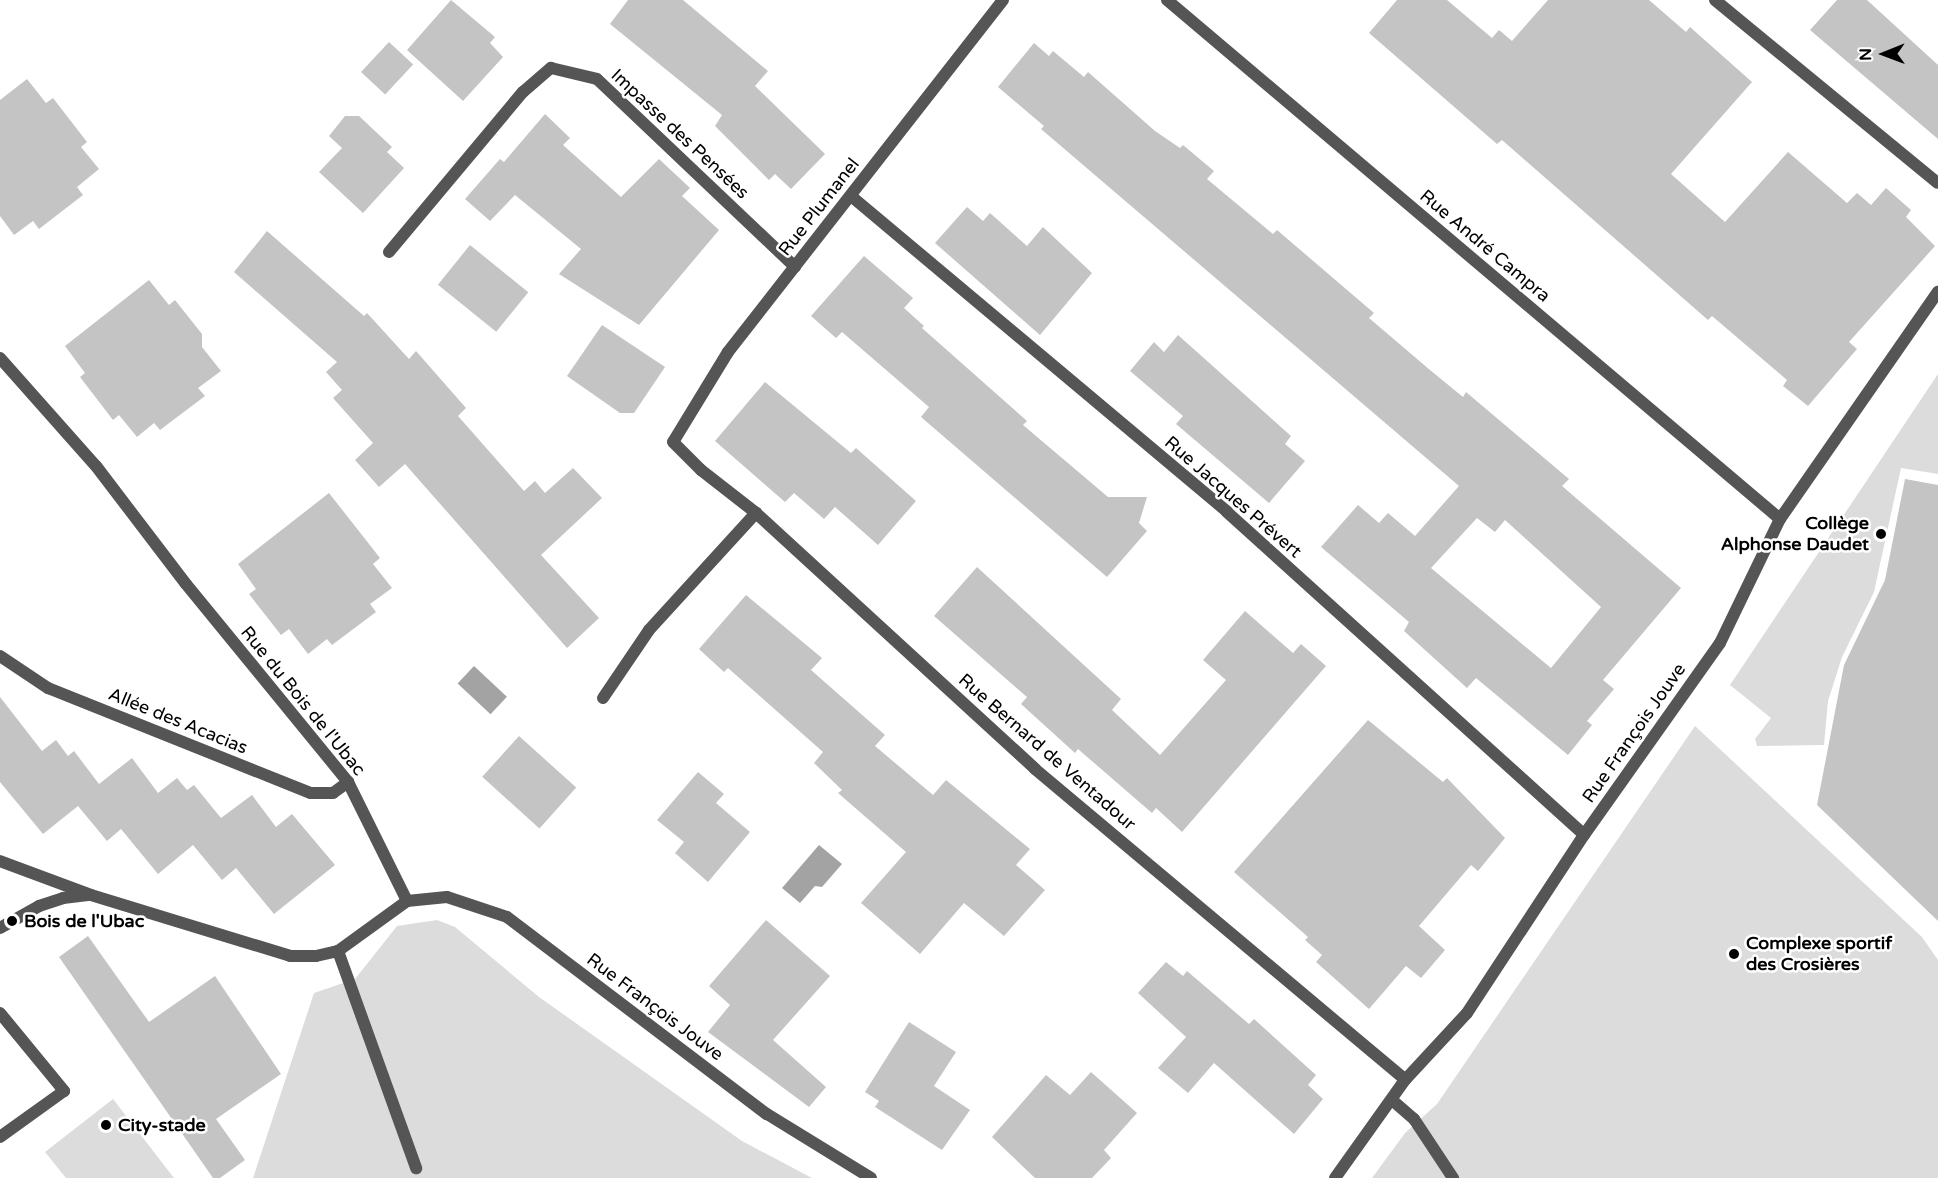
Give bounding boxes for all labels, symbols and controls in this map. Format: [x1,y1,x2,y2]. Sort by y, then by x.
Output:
north arrow [1854,24,1914,84]
text: N [1856,48,1876,61]
street label: Impasse des Pensées [607,65,753,203]
street label: Rue Plumanel [774,154,864,260]
street label: Rue André Campra [1416,185,1554,307]
street label: Rue Jacques Prévert [1160,432,1306,562]
place label: Collège Alphonse Daudet [1721,513,1869,556]
marker: Collège Alphonse Daudet [1874,527,1888,541]
street label: Rue du Bois de l'Ubac [236,622,370,780]
street label: Rue François Jouve [1578,659,1690,807]
street label: Rue Bernard de Ventadour [954,669,1140,835]
street label: Allée des Acacias [105,683,251,759]
place label: Bois de l'Ubac [24,910,144,932]
marker: Bois de l'Ubac [5,914,19,928]
place label: Complexe sportif des Crosières [1746,933,1892,976]
marker: Complexe sportif des Crosières [1727,947,1741,961]
street label: Rue François Jouve [583,949,727,1065]
place label: City-stade [118,1114,206,1136]
marker: City-stade [99,1118,113,1132]

